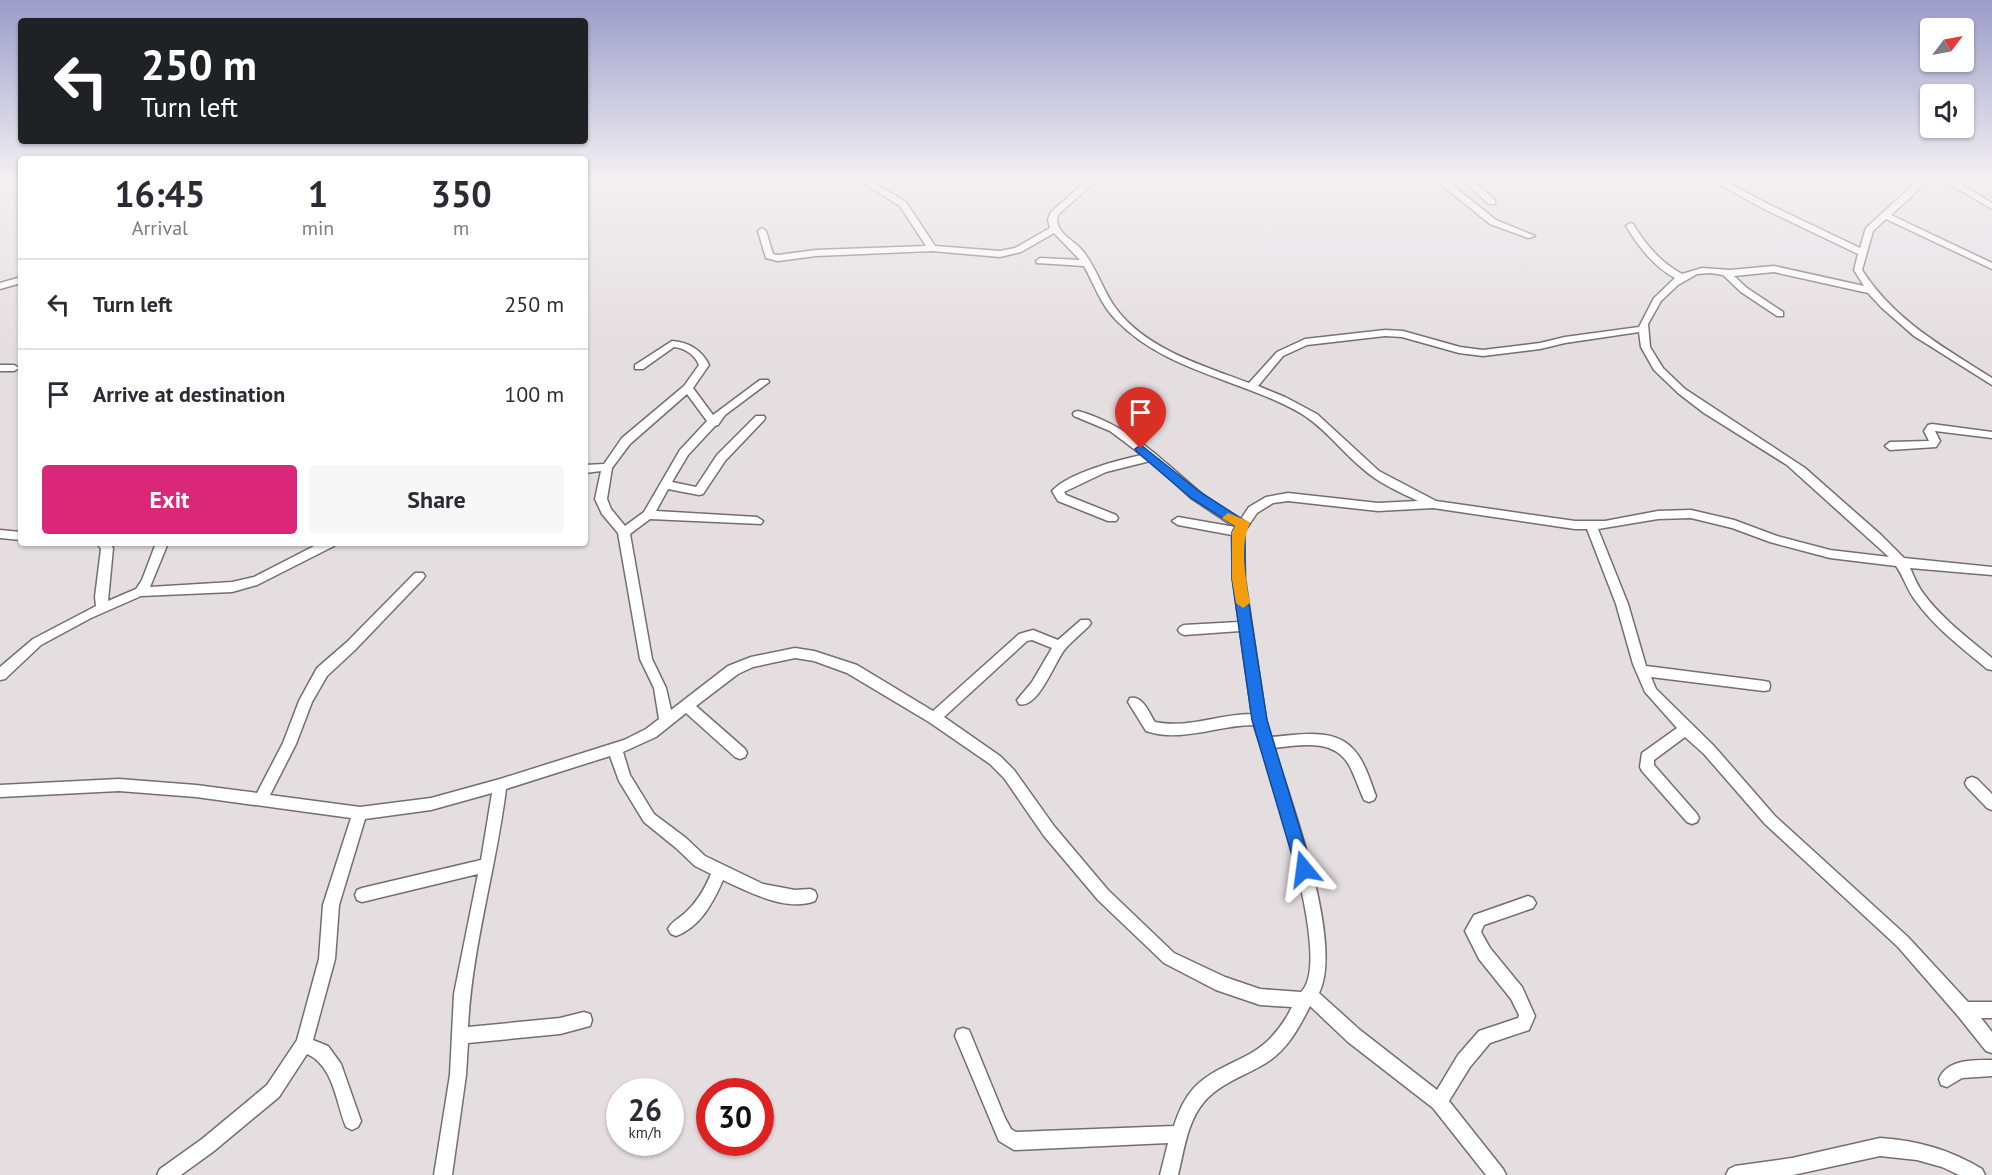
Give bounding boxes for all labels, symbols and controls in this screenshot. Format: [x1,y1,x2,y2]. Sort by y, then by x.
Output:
north arrow [1920,18,1974,72]
map controls [1920,18,1974,138]
text: 250 m [141,37,257,92]
icon: left [42,42,120,120]
button: sound [1920,84,1974,138]
text: Turn left [141,90,238,124]
text: 16:45 [114,170,206,217]
text: 1 [308,170,328,217]
text: 350 [431,170,492,217]
text: Arrival [132,215,188,241]
text: min [302,215,334,241]
text: m [453,215,469,241]
icon: left [42,288,75,321]
text: Turn left [93,290,173,318]
text: 250 m [504,290,564,318]
icon: arrive [42,378,75,411]
text: Arrive at destination [93,380,285,408]
text: 100 m [504,380,564,408]
pin [1115,387,1166,449]
icon: arrive [1124,396,1157,429]
button: Exit [42,465,297,534]
button: Share [309,465,564,534]
position arrow [1272,837,1336,901]
speed limit sign: 30 [696,1078,774,1156]
text: 26 [628,1090,662,1129]
text: km/h [629,1123,661,1142]

